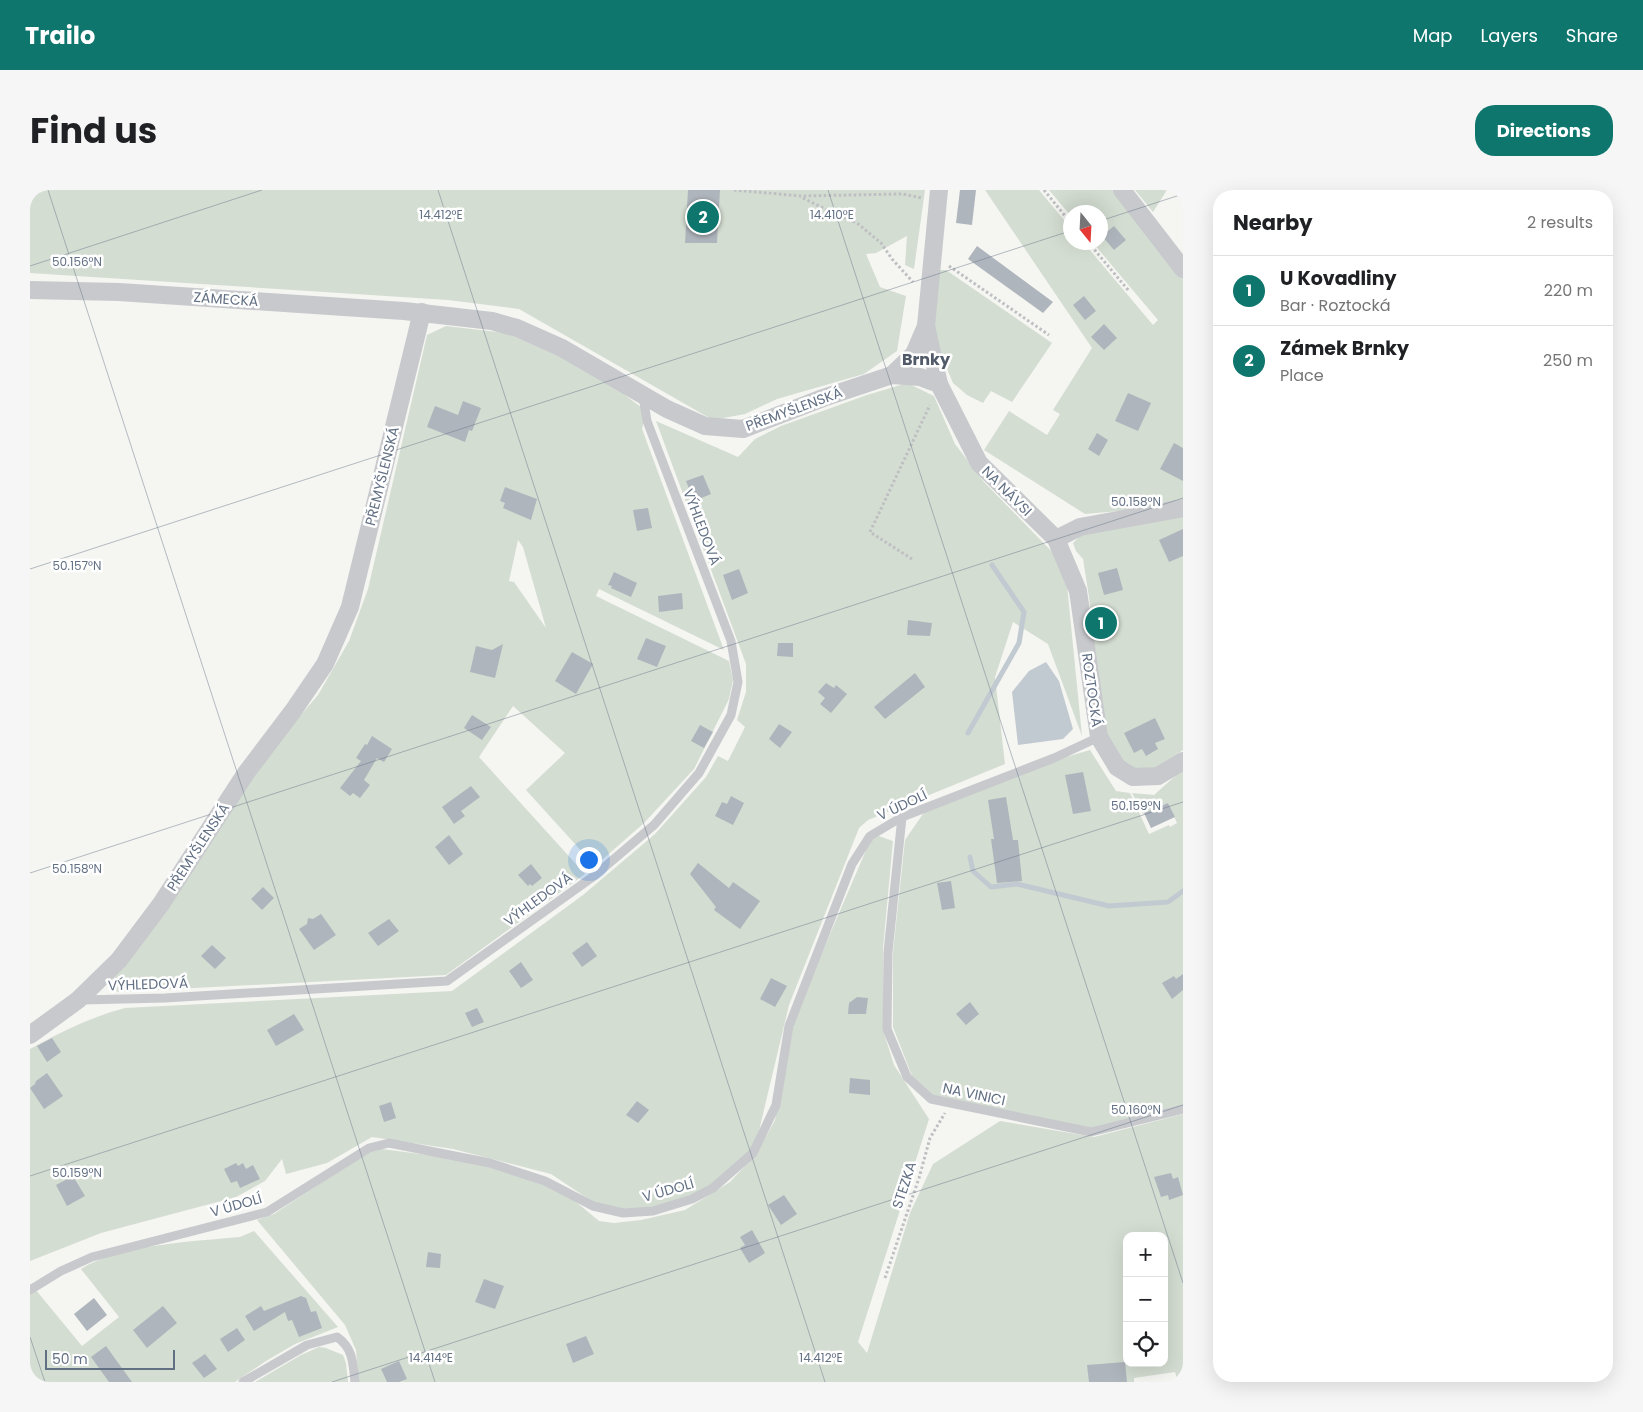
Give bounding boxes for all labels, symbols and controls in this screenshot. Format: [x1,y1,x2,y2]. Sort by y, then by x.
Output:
text: Trailo [25,19,95,52]
text: Map [1413,23,1453,48]
text: Layers [1481,23,1538,48]
text: Share [1566,23,1618,48]
button: Directions [1475,105,1613,156]
text: Find us [30,106,157,155]
pin: 2 [687,198,719,236]
north arrow [1063,205,1108,250]
text: 14.412°E [419,206,463,223]
text: 14.410°E [810,206,854,223]
text: Nearby [1233,208,1313,237]
text: 2 results [1527,211,1593,234]
text: 50.156°N [52,253,102,270]
text: U Kovadliny [1280,265,1397,292]
text: 1 [1246,279,1252,302]
text: 220 m [1544,279,1593,302]
street label: ZÁMECKÁ [193,287,259,311]
text: Bar · Roztocká [1280,294,1391,317]
text: Zámek Brnky [1280,335,1409,362]
district label: Brnky [902,348,951,371]
text: 2 [1244,349,1254,372]
text: 250 m [1543,349,1593,372]
text: Place [1280,364,1324,387]
street label: PŘEMYŠLENSKÁ [743,382,845,436]
street label: PŘEMYŠLENSKÁ [360,424,404,528]
street label: NA NÁVSI [978,462,1036,520]
street label: VÝHLEDOVÁ [678,486,726,568]
text: 50.158°N [1111,493,1161,510]
text: 50.157°N [53,557,101,574]
pin: 1 [1085,604,1117,642]
street label: ROZTOCKÁ [1077,652,1107,728]
street label: V ÚDOLÍ [874,784,931,825]
text: 50.159°N [1111,797,1161,814]
street label: PŘEMYŠLENSKÁ [162,799,234,895]
your location [576,847,602,873]
text: 50.158°N [52,860,102,877]
street label: VÝHLEDOVÁ [500,867,576,931]
street label: VÝHLEDOVÁ [107,973,189,995]
street label: NA VINICI [941,1078,1007,1110]
text: 50.160°N [1111,1101,1161,1118]
street label: STEZKA [887,1159,921,1211]
text: 50.159°N [52,1164,102,1181]
street label: V ÚDOLÍ [640,1173,697,1207]
street label: V ÚDOLÍ [208,1188,265,1222]
map controls [1123,1232,1168,1367]
button: + [1123,1232,1168,1277]
button: − [1123,1277,1168,1322]
button: locate [1123,1322,1168,1367]
scale bar [45,1347,175,1370]
text: 50 m [52,1349,88,1369]
text: 14.414°E [409,1349,453,1366]
text: 14.412°E [799,1349,843,1366]

